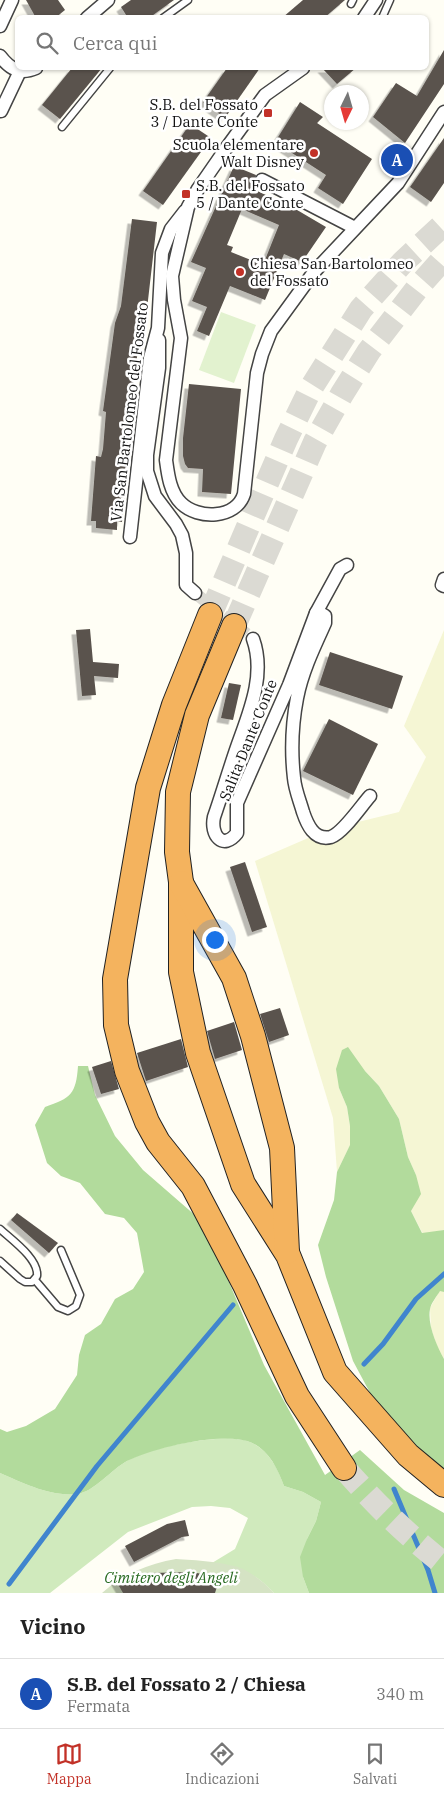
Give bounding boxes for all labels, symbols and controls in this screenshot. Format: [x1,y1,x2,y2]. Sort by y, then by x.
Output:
search box [15,15,429,70]
icon: search [33,29,61,57]
text: Cerca qui [73,31,157,55]
north arrow [324,85,369,130]
place label: S.B. del Fossato 3 / Dante Conte [149,95,258,131]
marker: S.B. del Fossato 3 / Dante Conte [262,107,274,119]
place label: Scuola elementare Walt Disney [173,135,304,171]
pin: A [381,141,413,179]
marker: Scuola elementare Walt Disney [308,147,320,159]
place label: S.B. del Fossato 5 / Dante Conte [196,176,305,212]
marker: S.B. del Fossato 5 / Dante Conte [180,188,192,200]
place label: Chiesa San Bartolomeo del Fossato [250,254,413,290]
marker: Chiesa San Bartolomeo del Fossato [234,266,246,278]
street label: Via San Bartolomeo del Fossato [106,301,152,523]
street label: Salita Dante Conte [215,676,281,804]
your location [202,927,228,953]
park label: Cimitero degli Angeli [104,1568,238,1587]
text: Vicino [20,1612,86,1640]
text: S.B. del Fossato 2 / Chiesa [67,1672,306,1696]
text: A [30,1684,42,1704]
text: 340 m [376,1684,424,1704]
text: Fermata [67,1696,130,1716]
tab: Mappa [47,1740,92,1788]
tab: Indicazioni [185,1740,259,1788]
tab: Salvati [353,1740,397,1788]

